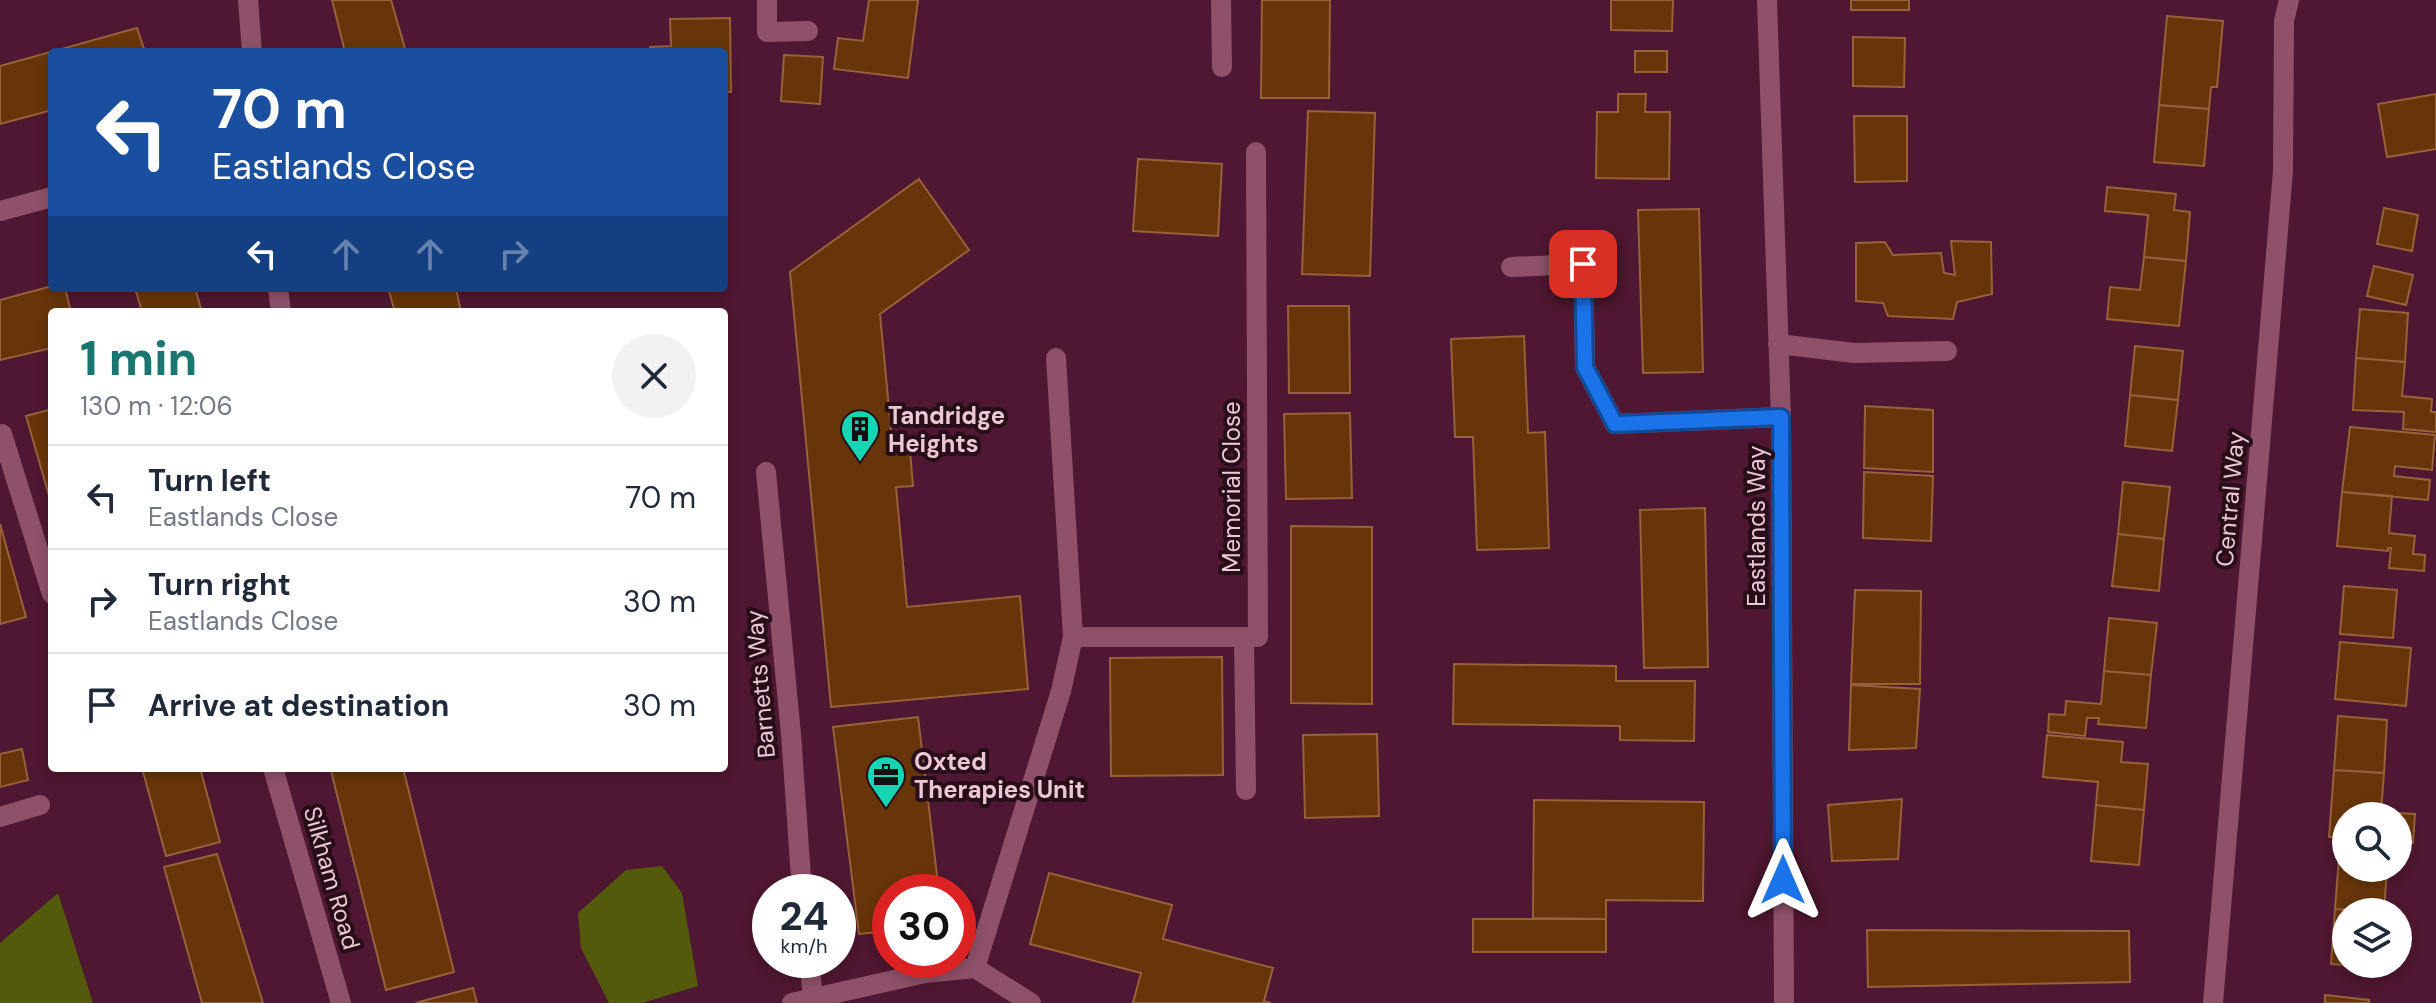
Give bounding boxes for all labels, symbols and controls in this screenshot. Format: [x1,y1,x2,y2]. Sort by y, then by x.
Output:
text: 70 m [212,72,347,145]
icon: left [80,80,184,184]
text: Eastlands Close [212,143,476,190]
pin [1549,230,1617,298]
icon: left [240,232,284,276]
icon: ahead [324,232,368,276]
icon: ahead [408,232,452,276]
icon: right [492,232,536,276]
icon: arrive [1561,242,1605,286]
text: 1 min [80,327,197,390]
button: close [612,334,696,418]
text: 130 m · 12:06 [80,389,233,423]
place label: Tandridge Heights [888,400,1005,459]
street label: Memorial Close [1216,401,1247,573]
building icon: Tandridge Heights [839,408,881,463]
street label: Central Way [2209,430,2251,568]
street label: Eastlands Way [1741,445,1772,607]
text: Turn left [148,461,271,500]
icon: left [80,475,124,519]
text: 70 m [625,478,696,517]
text: Eastlands Close [148,500,338,534]
text: Turn right [148,565,291,604]
icon: right [80,579,124,623]
text: 30 m [623,582,696,621]
text: Eastlands Close [148,604,338,638]
street label: Barnetts Way [738,609,782,759]
icon: arrive [80,683,124,727]
text: Arrive at destination [148,686,449,725]
text: 30 m [623,686,696,725]
place label: Oxted Therapies Unit [914,746,1085,805]
office icon: Oxted Therapies Unit [865,754,907,809]
map controls [2332,802,2412,978]
button: search [2332,802,2412,882]
street label: Silkham Road [297,803,367,953]
position arrow [1741,838,1825,922]
speed limit sign: 30 [872,874,976,978]
text: 24 [780,890,828,942]
button: layers [2332,898,2412,978]
text: km/h [780,933,828,959]

